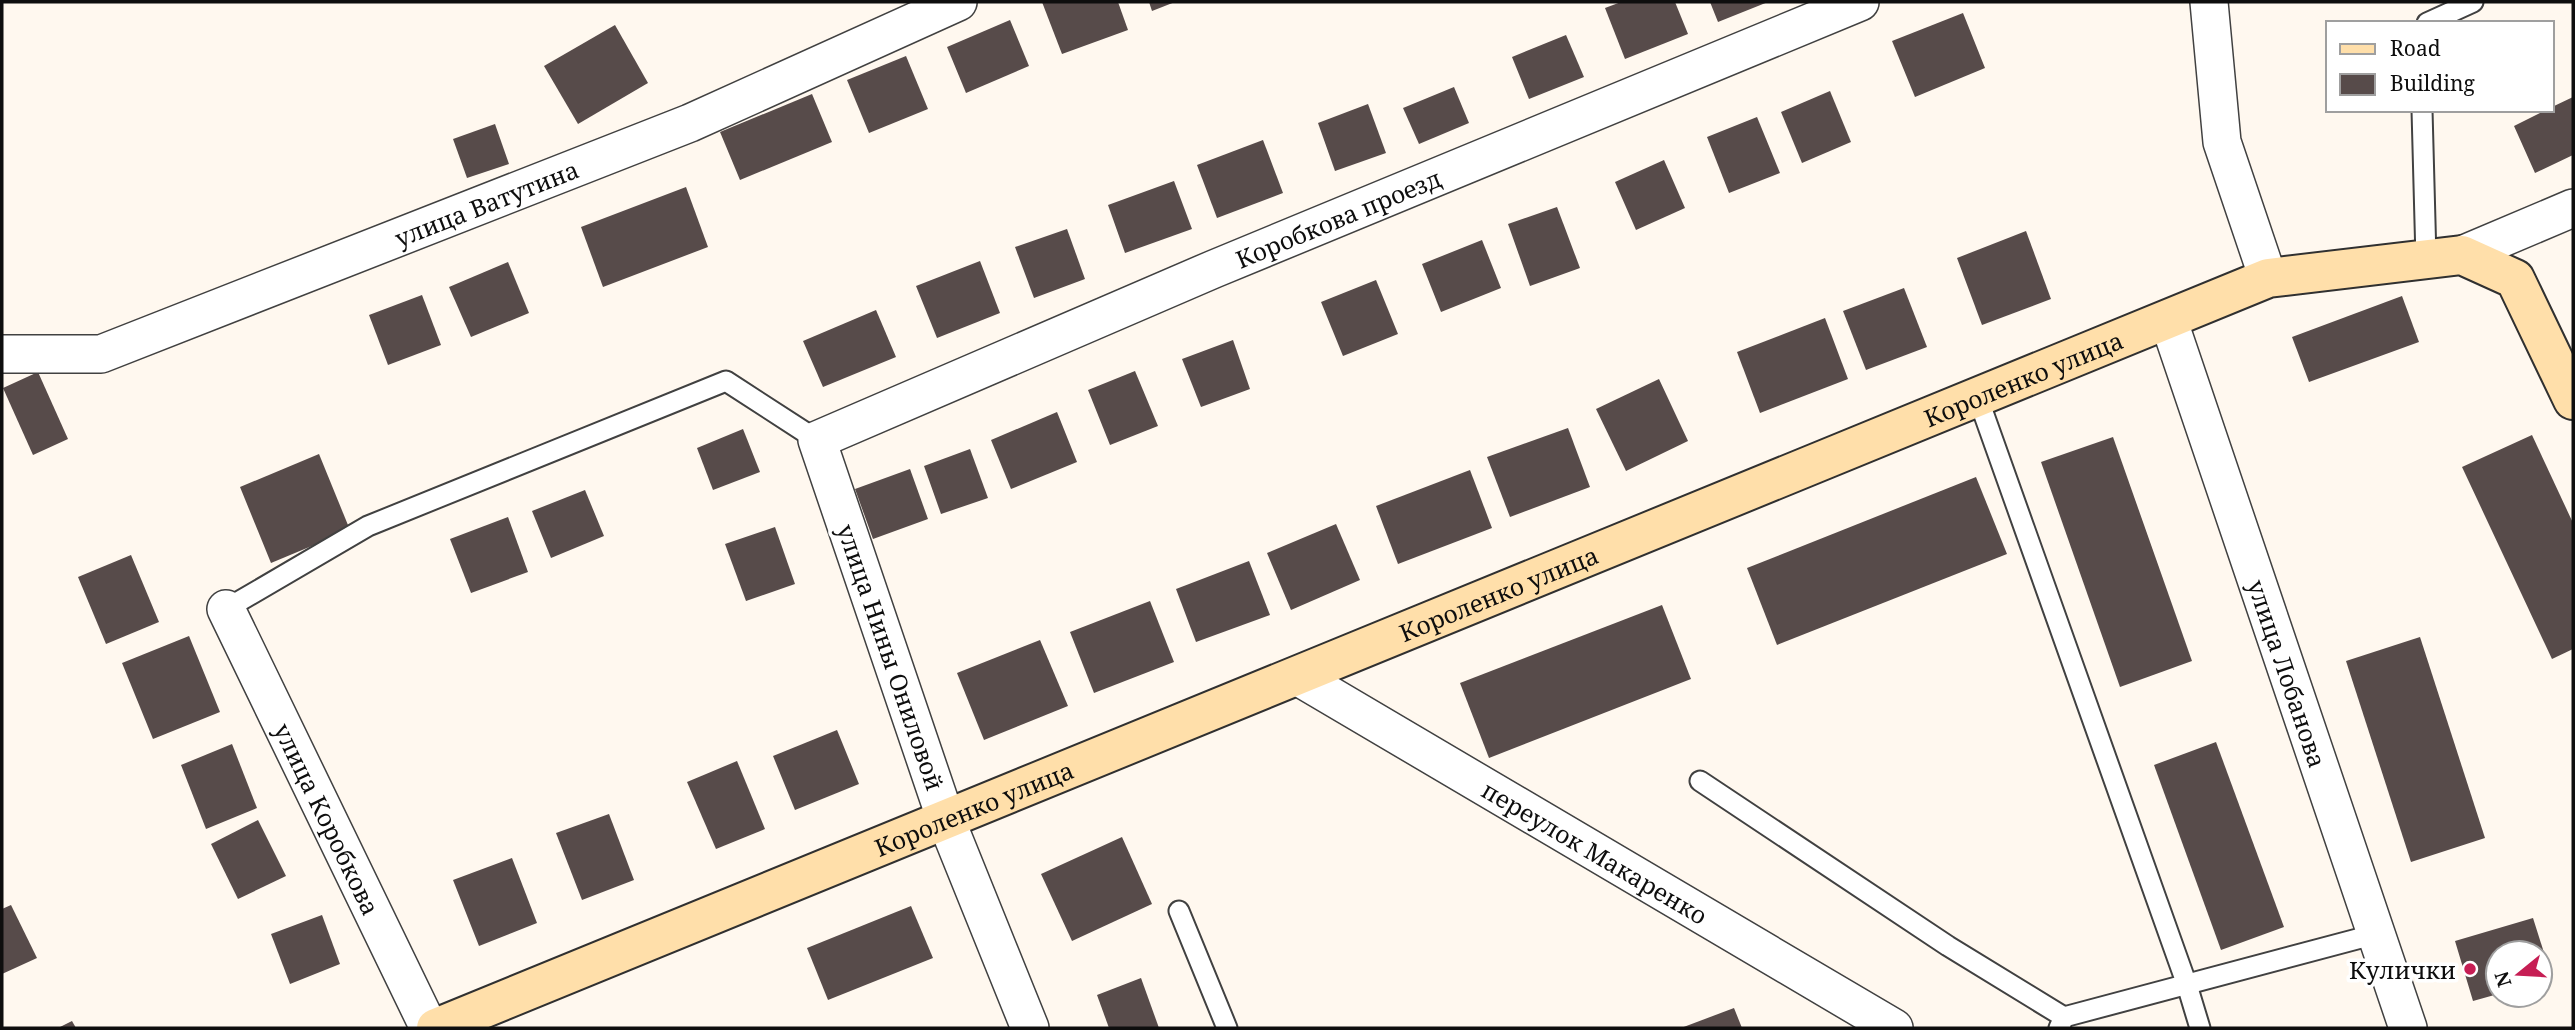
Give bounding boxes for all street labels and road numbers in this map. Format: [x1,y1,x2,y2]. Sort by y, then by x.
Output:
street label: улица Ватутина [390,152,583,254]
street label: Коробкова проезд [1230,161,1446,275]
street label: Короленко улица [1919,323,2128,434]
street label: улица Нины Ониловой [830,519,952,795]
street label: Короленко улица [1394,538,1603,649]
street label: улица Лобанова [2241,575,2335,772]
street label: улица Коробкова [267,717,388,920]
street label: Короленко улица [869,752,1078,863]
street label: переулок Макаренко [1476,772,1714,931]

